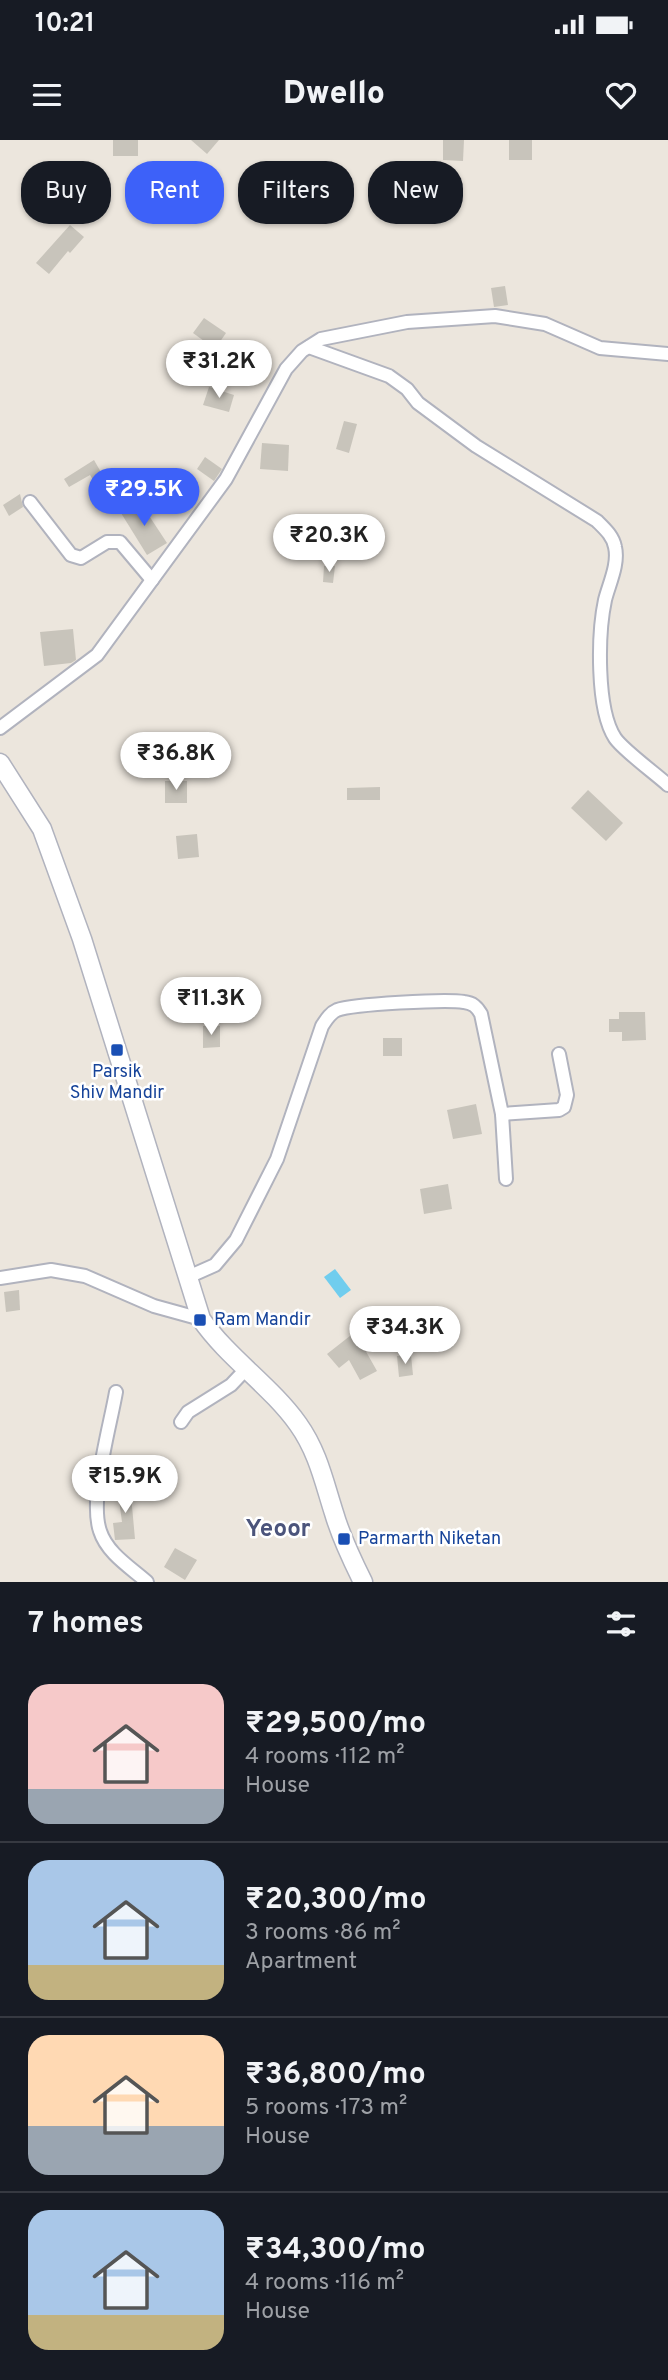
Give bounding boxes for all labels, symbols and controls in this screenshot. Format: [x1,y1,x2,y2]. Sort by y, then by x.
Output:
text: 10:21 [35,8,95,41]
text: Dwello [283,75,385,115]
icon: menu [28,76,66,114]
icon: heart [602,76,640,114]
chip: Buy [21,161,111,224]
chip: Rent [125,161,224,224]
chip: Filters [238,161,354,224]
chip: New [368,161,463,224]
pin: ₹31.2K [162,341,276,400]
text: ₹31.2K [182,348,256,377]
pin: ₹29.5K [87,468,201,528]
text: ₹29.5K [104,476,184,505]
pin: ₹20.3K [272,514,386,574]
text: ₹20.3K [289,522,369,551]
pin: ₹36.8K [119,732,233,792]
text: ₹36.8K [136,740,216,769]
pin: ₹11.3K [154,978,268,1037]
text: ₹11.3K [176,985,246,1014]
marker: Parsik Shiv Mandir [109,1042,125,1058]
place label: Parsik Shiv Mandir [70,1061,164,1105]
pin: ₹34.3K [348,1306,462,1366]
place label: Ram Mandir [214,1309,311,1332]
marker: Ram Mandir [192,1312,208,1328]
text: ₹34.3K [365,1314,445,1343]
pin: ₹15.9K [68,1456,182,1515]
text: ₹15.9K [88,1463,162,1492]
district label: Yeoor [245,1515,311,1545]
place label: Parmarth Niketan [358,1528,501,1551]
marker: Parmarth Niketan [336,1531,352,1547]
icon: filters [602,1605,640,1643]
text: 7 homes [28,1606,144,1643]
text: ₹29,500/mo [245,1706,426,1743]
icon: home [84,1712,168,1796]
text: 4 rooms · 112 m² [245,1743,405,1772]
text: House [245,1772,310,1801]
text: ₹20,300/mo [245,1882,427,1919]
icon: home [84,1888,168,1972]
text: 3 rooms · 86 m² [245,1919,401,1948]
text: Apartment [245,1948,357,1977]
text: ₹36,800/mo [245,2057,426,2094]
icon: home [84,2063,168,2147]
text: 5 rooms · 173 m² [245,2094,407,2123]
text: House [245,2123,310,2152]
text: ₹34,300/mo [245,2232,426,2269]
icon: home [84,2238,168,2322]
text: 4 rooms · 116 m² [245,2269,404,2298]
text: House [245,2298,310,2327]

